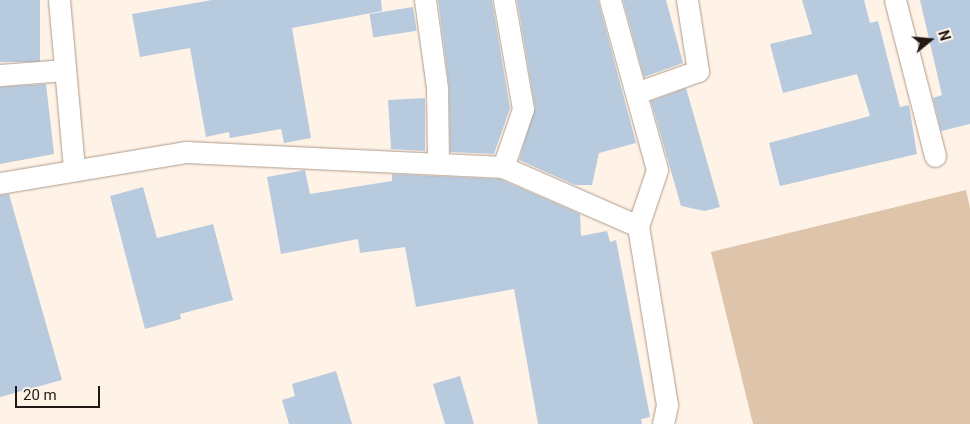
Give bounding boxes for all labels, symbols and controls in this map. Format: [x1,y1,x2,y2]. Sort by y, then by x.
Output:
north arrow [905,15,955,65]
text: N [935,29,953,43]
scale bar [18,376,102,408]
text: 20 m [23,386,57,404]

